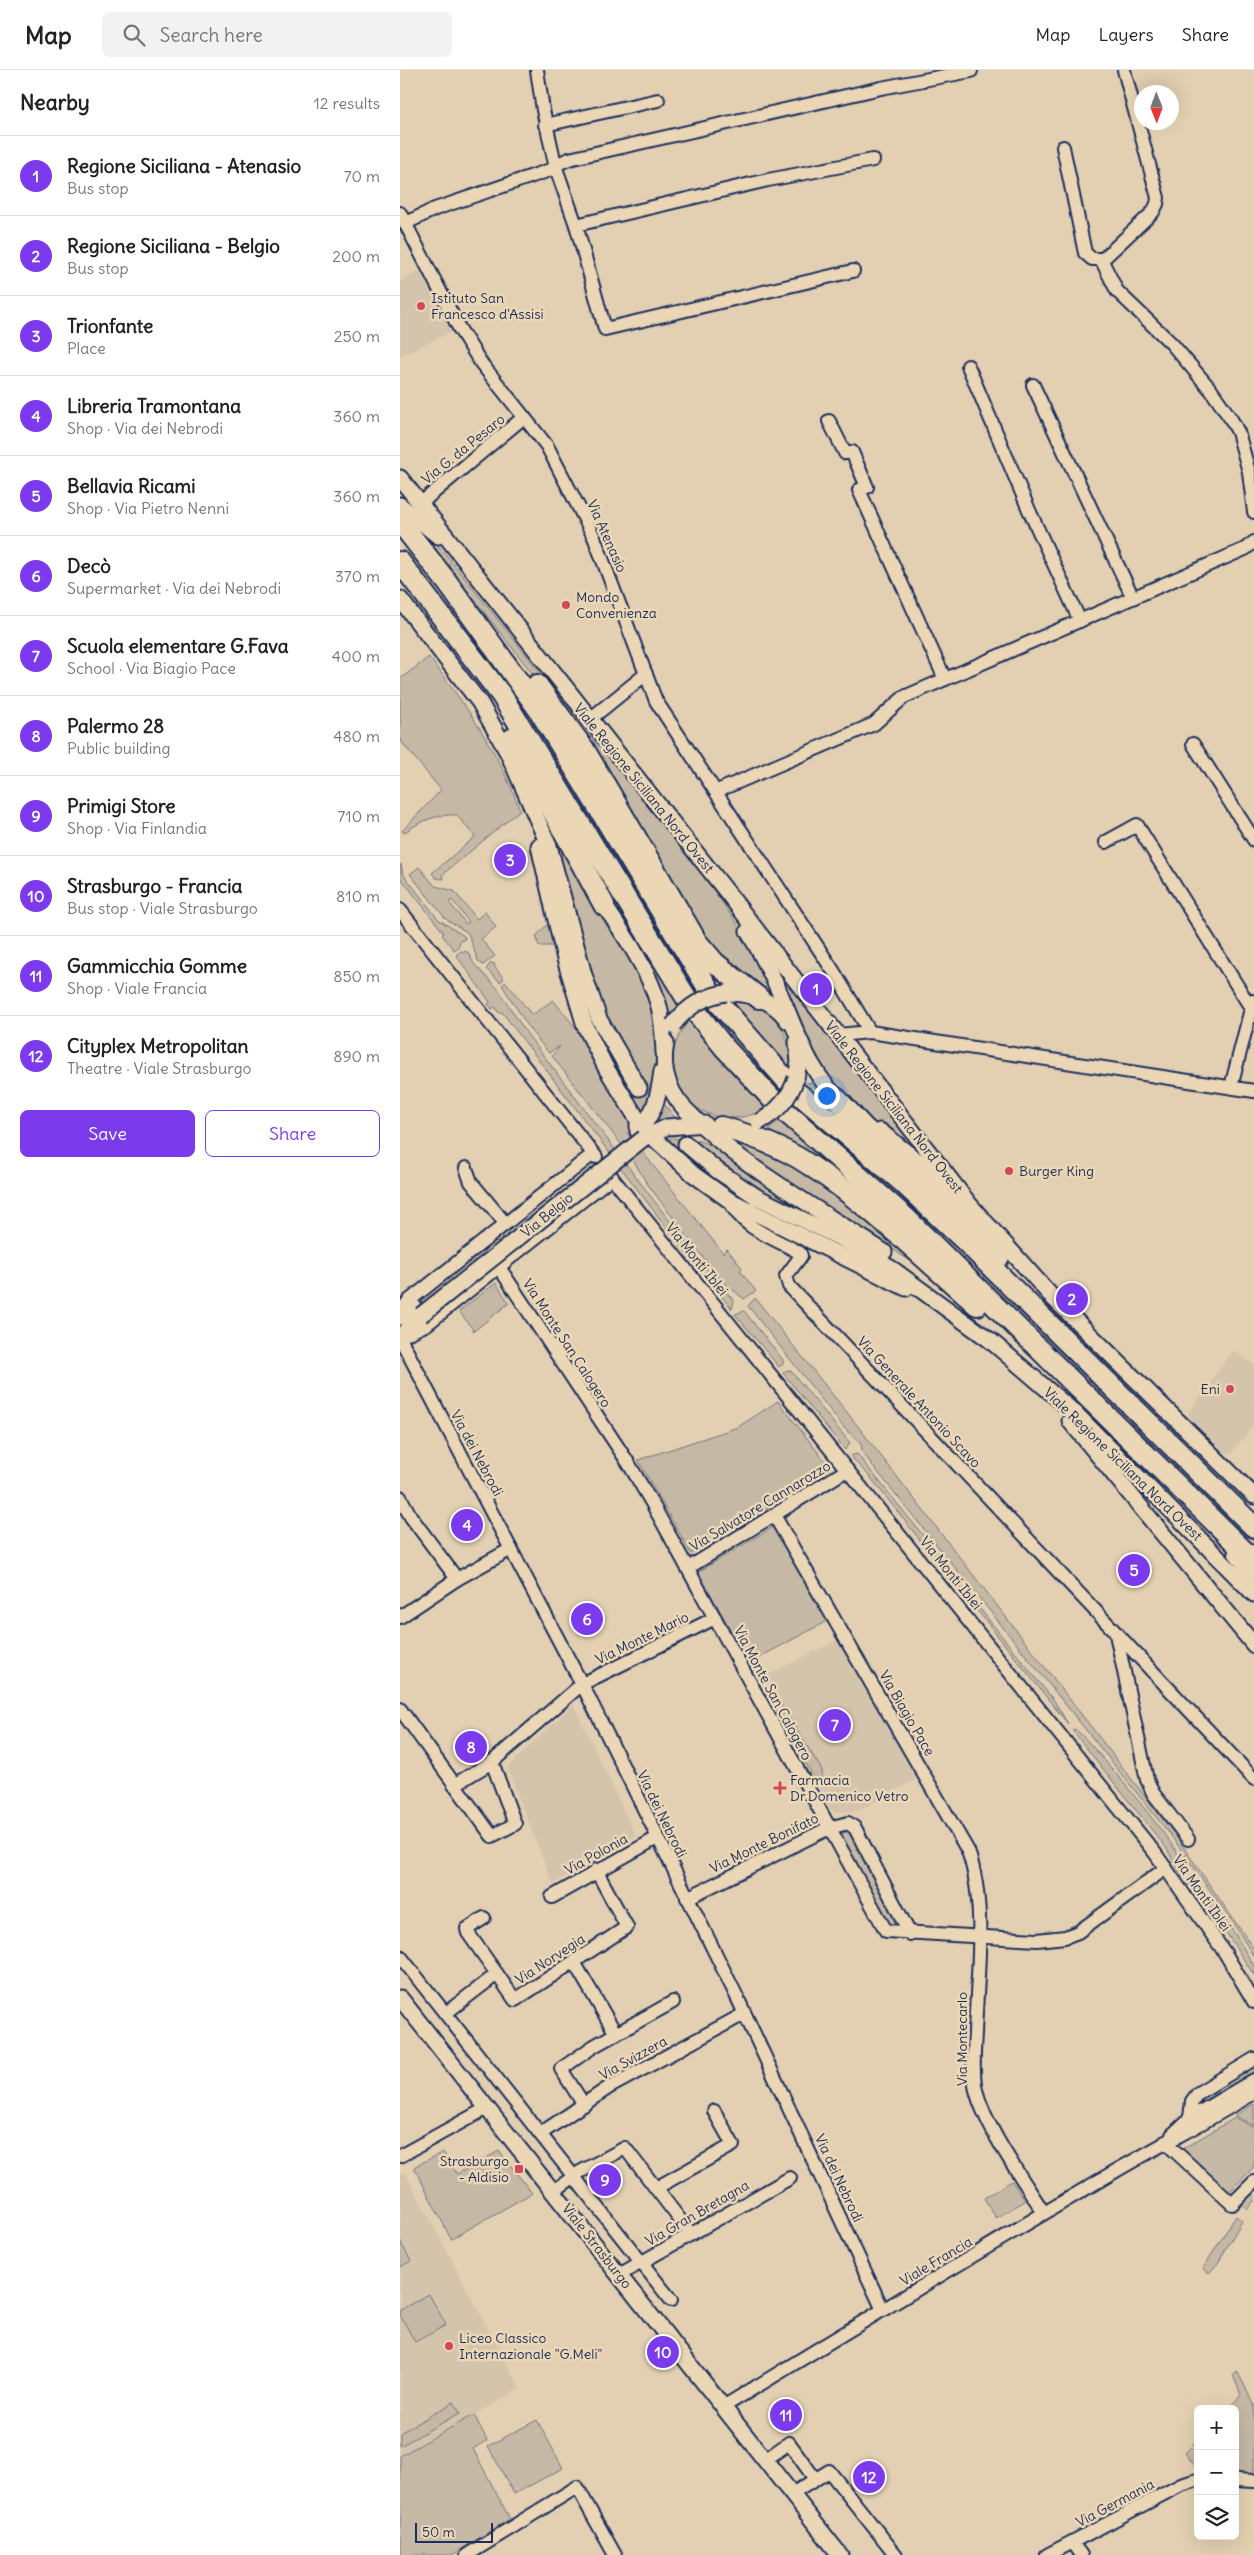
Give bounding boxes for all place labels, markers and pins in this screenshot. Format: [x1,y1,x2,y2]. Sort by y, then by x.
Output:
place label: Istituto San Francesco d'Assisi [431,289,544,323]
marker: Istituto San Francesco d'Assisi [415,300,427,312]
place label: Mondo Convenienza [576,588,657,622]
marker: Mondo Convenienza [560,599,572,611]
pin: 3 [494,841,526,879]
pin: 1 [800,970,832,1008]
place label: Burger King [1019,1162,1094,1180]
marker: Burger King [1003,1165,1015,1177]
pin: 2 [1056,1280,1088,1318]
place label: Eni [1201,1380,1220,1398]
marker: Eni [1224,1383,1236,1395]
pin: 4 [451,1506,483,1544]
pin: 5 [1118,1551,1150,1589]
pin: 6 [571,1600,603,1638]
pin: 7 [819,1706,851,1744]
pin: 8 [455,1728,487,1766]
place label: Farmacia Dr.Domenico Vetro [790,1771,909,1805]
marker: Farmacia Dr.Domenico Vetro [774,1782,786,1794]
place label: Strasburgo - Aldisio [440,2152,509,2186]
pin: 9 [589,2161,621,2199]
marker: Strasburgo - Aldisio [513,2163,525,2175]
place label: Liceo Classico Internazionale "G.Meli" [459,2329,603,2363]
pin: 10 [647,2333,679,2371]
marker: Liceo Classico Internazionale "G.Meli" [443,2340,455,2352]
pin: 11 [770,2396,802,2434]
pin: 12 [853,2458,885,2496]

